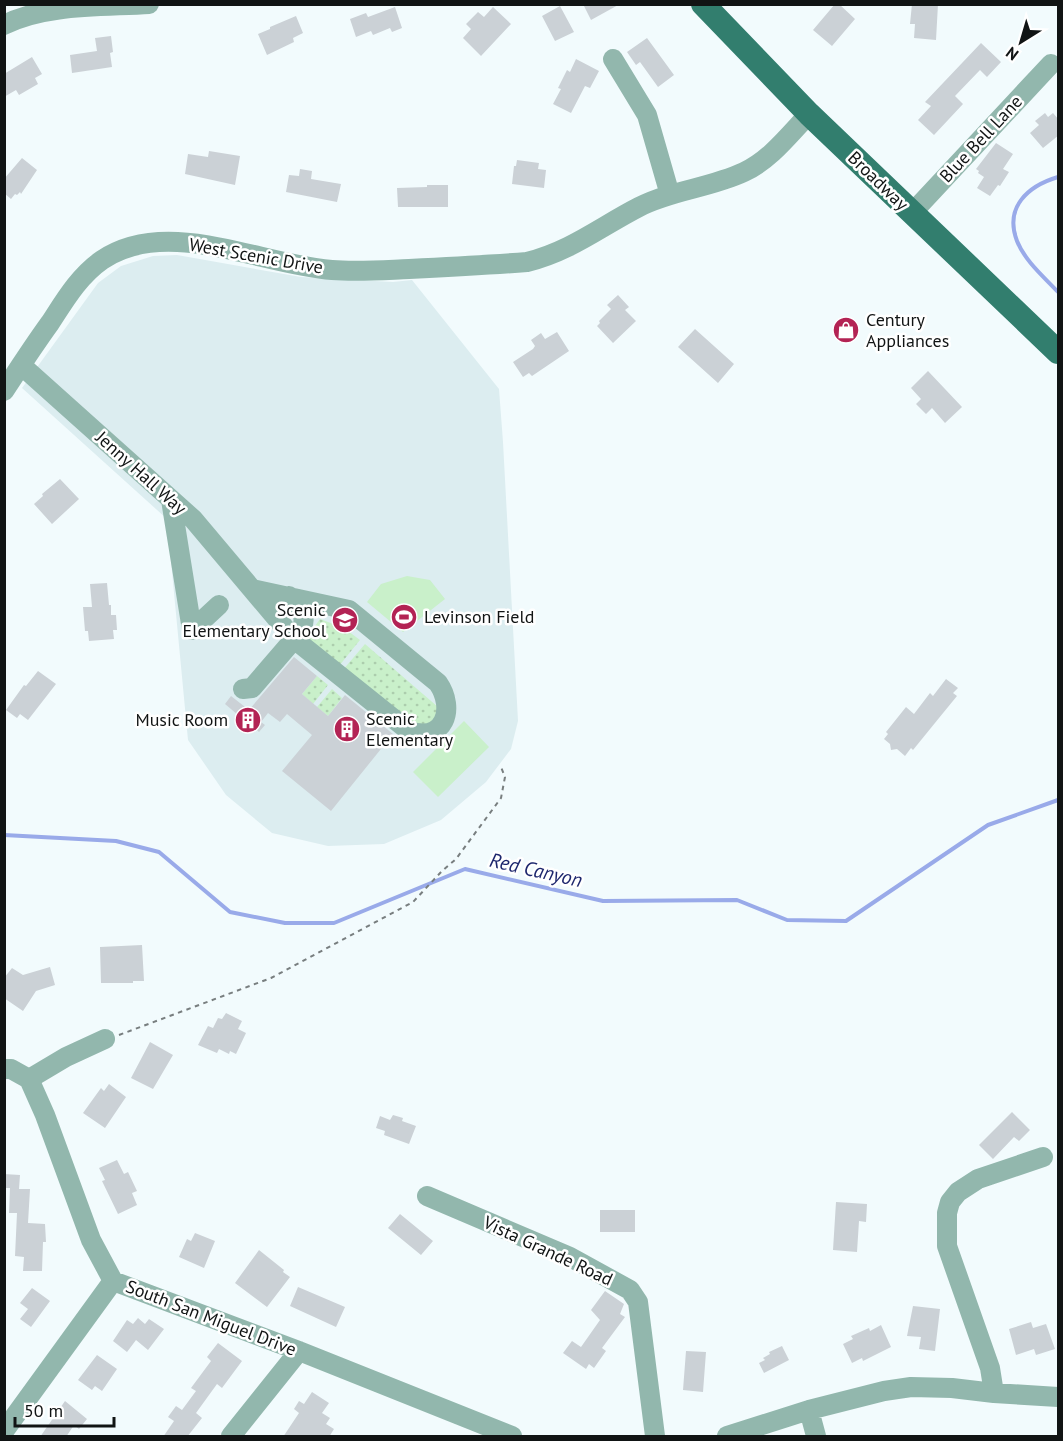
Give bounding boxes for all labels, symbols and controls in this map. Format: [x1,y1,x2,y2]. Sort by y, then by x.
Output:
north arrow [991,12,1051,72]
text: N [1002,43,1022,65]
street label: Blue Bell Lane [934,90,1027,187]
street label: Broadway [843,146,914,216]
street label: West Scenic Drive [187,232,325,279]
place label: Century Appliances [866,308,949,352]
shop icon: Century Appliances [831,315,861,345]
street label: Jenny Hall Way [90,425,192,520]
place label: Scenic Elementary School [183,598,327,642]
sports icon: Levinson Field [389,602,419,632]
school or university icon: Scenic Elementary School [330,605,360,635]
place label: Levinson Field [424,605,534,628]
building icon: Music Room [233,705,263,735]
place label: Scenic Elementary [366,707,454,751]
place label: Music Room [135,708,228,731]
building icon: Scenic Elementary [332,714,362,744]
water label: Red Canyon [487,847,585,893]
street label: Vista Grande Road [479,1210,617,1291]
street label: South San Miguel Drive [123,1274,300,1361]
scale bar [15,1390,114,1428]
text: 50 m [24,1399,63,1422]

